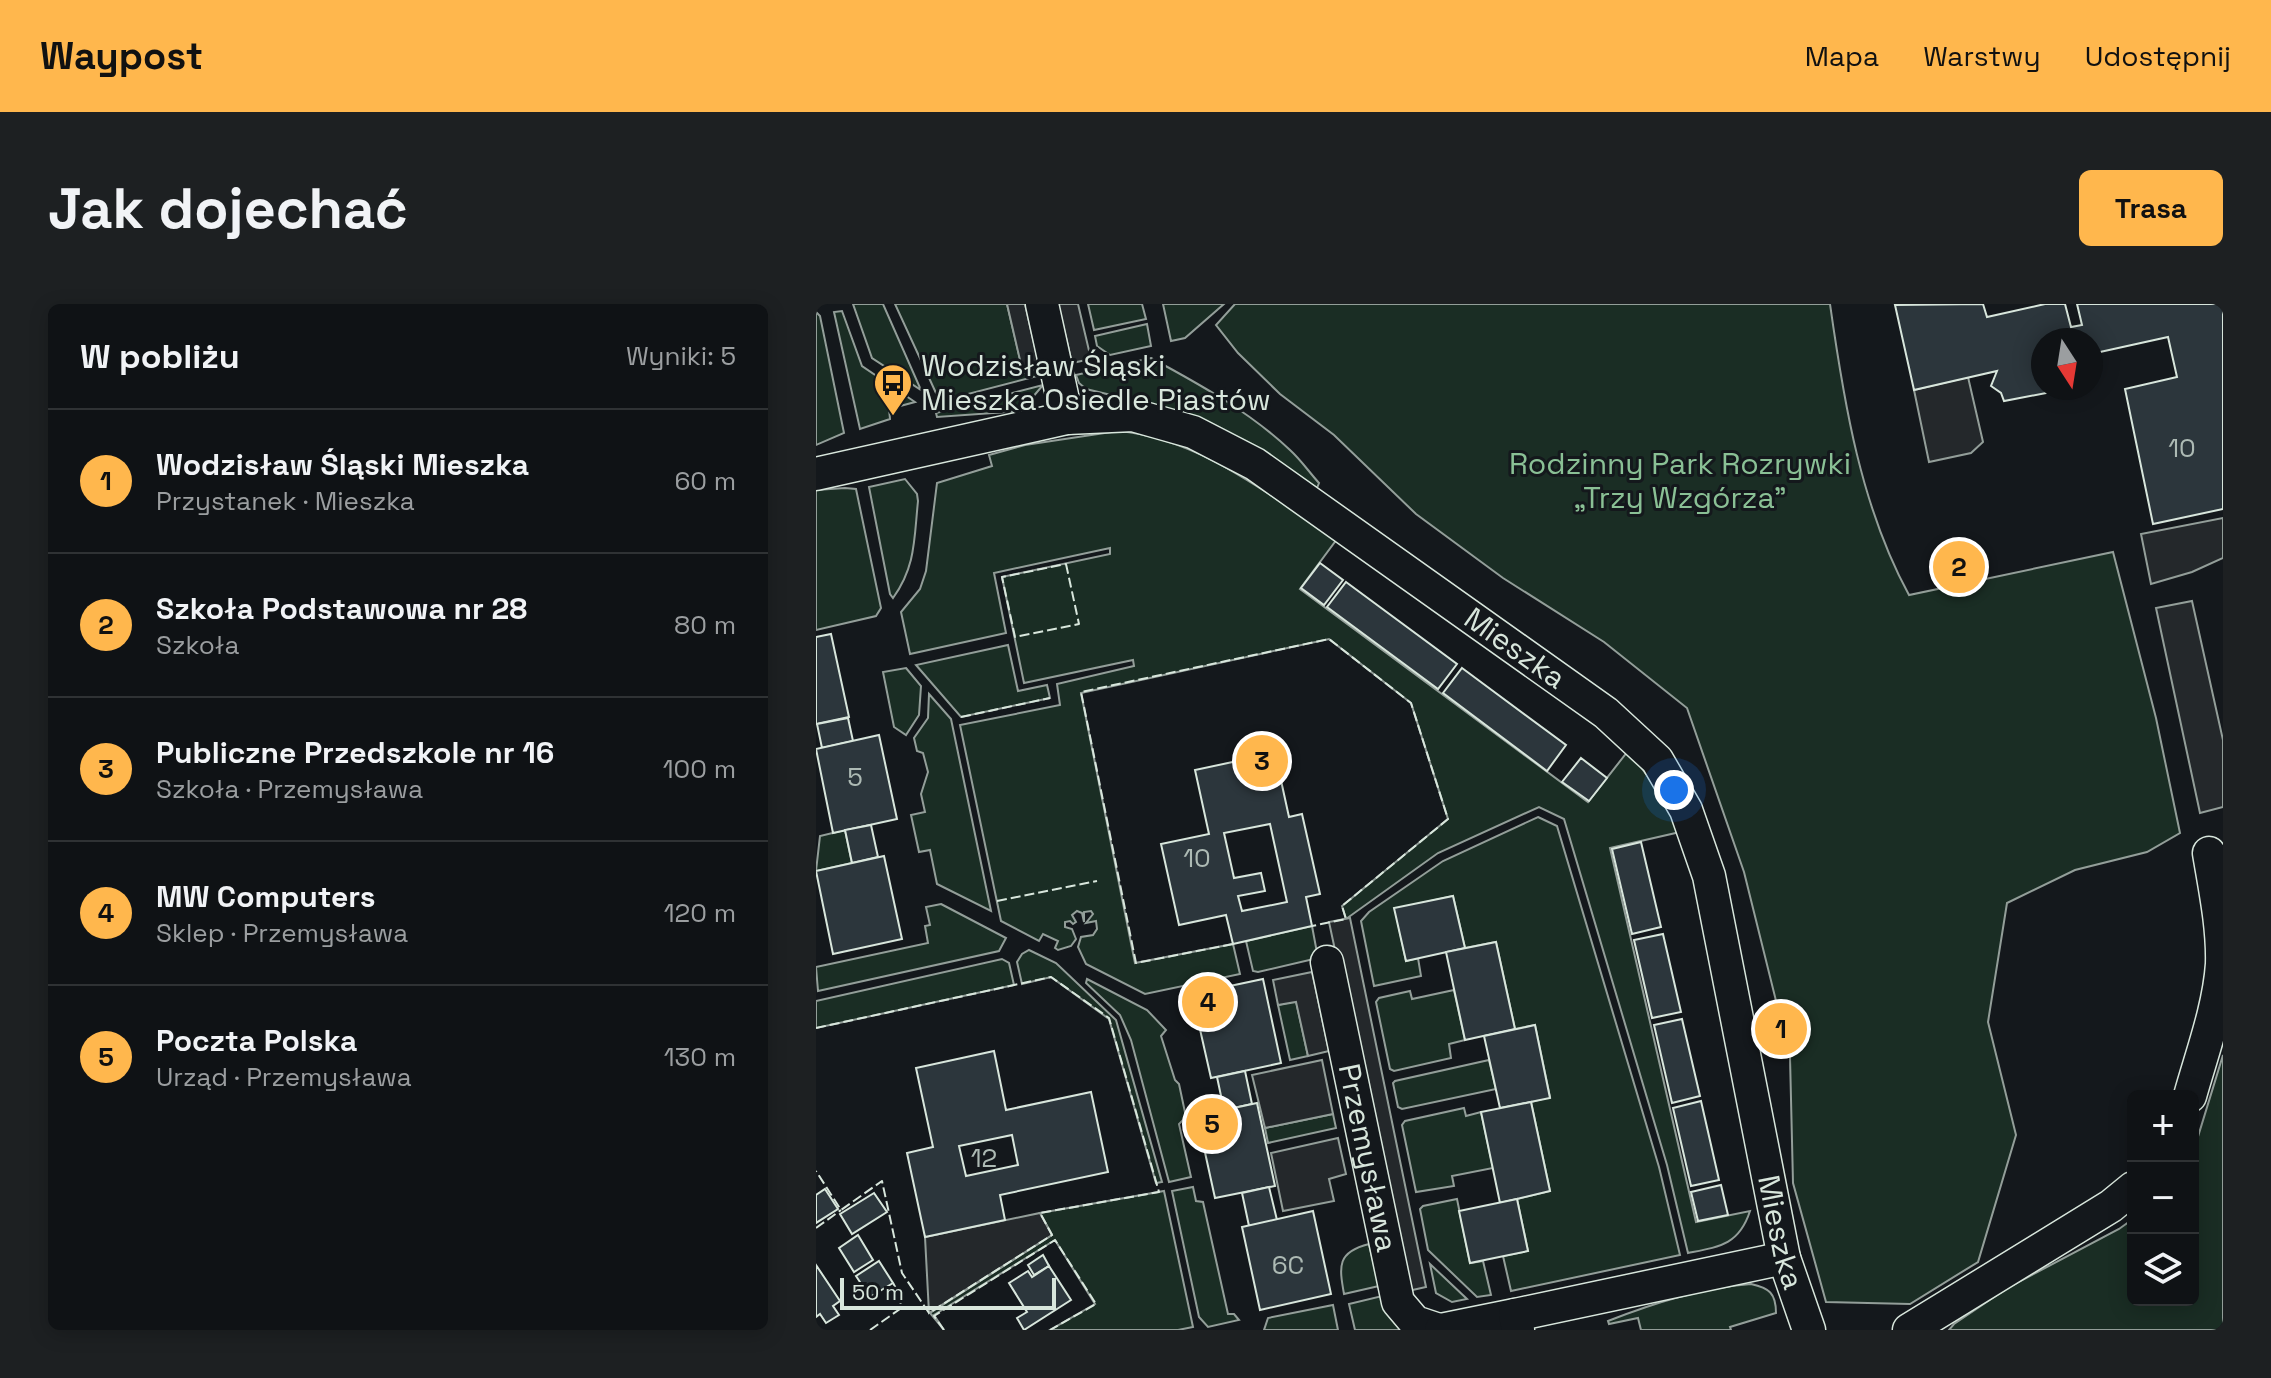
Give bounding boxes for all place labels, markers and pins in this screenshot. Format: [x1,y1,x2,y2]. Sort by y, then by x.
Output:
place label: Wodzisław Śląski Mieszka Osiedle Piastów [921,346,1271,419]
bus stop icon: Wodzisław Śląski Mieszka Osiedle Piastów [872,362,914,417]
pin: 2 [1933,537,1985,597]
pin: 3 [1236,731,1288,791]
pin: 4 [1182,972,1234,1032]
pin: 1 [1755,999,1807,1059]
pin: 5 [1186,1094,1238,1154]

